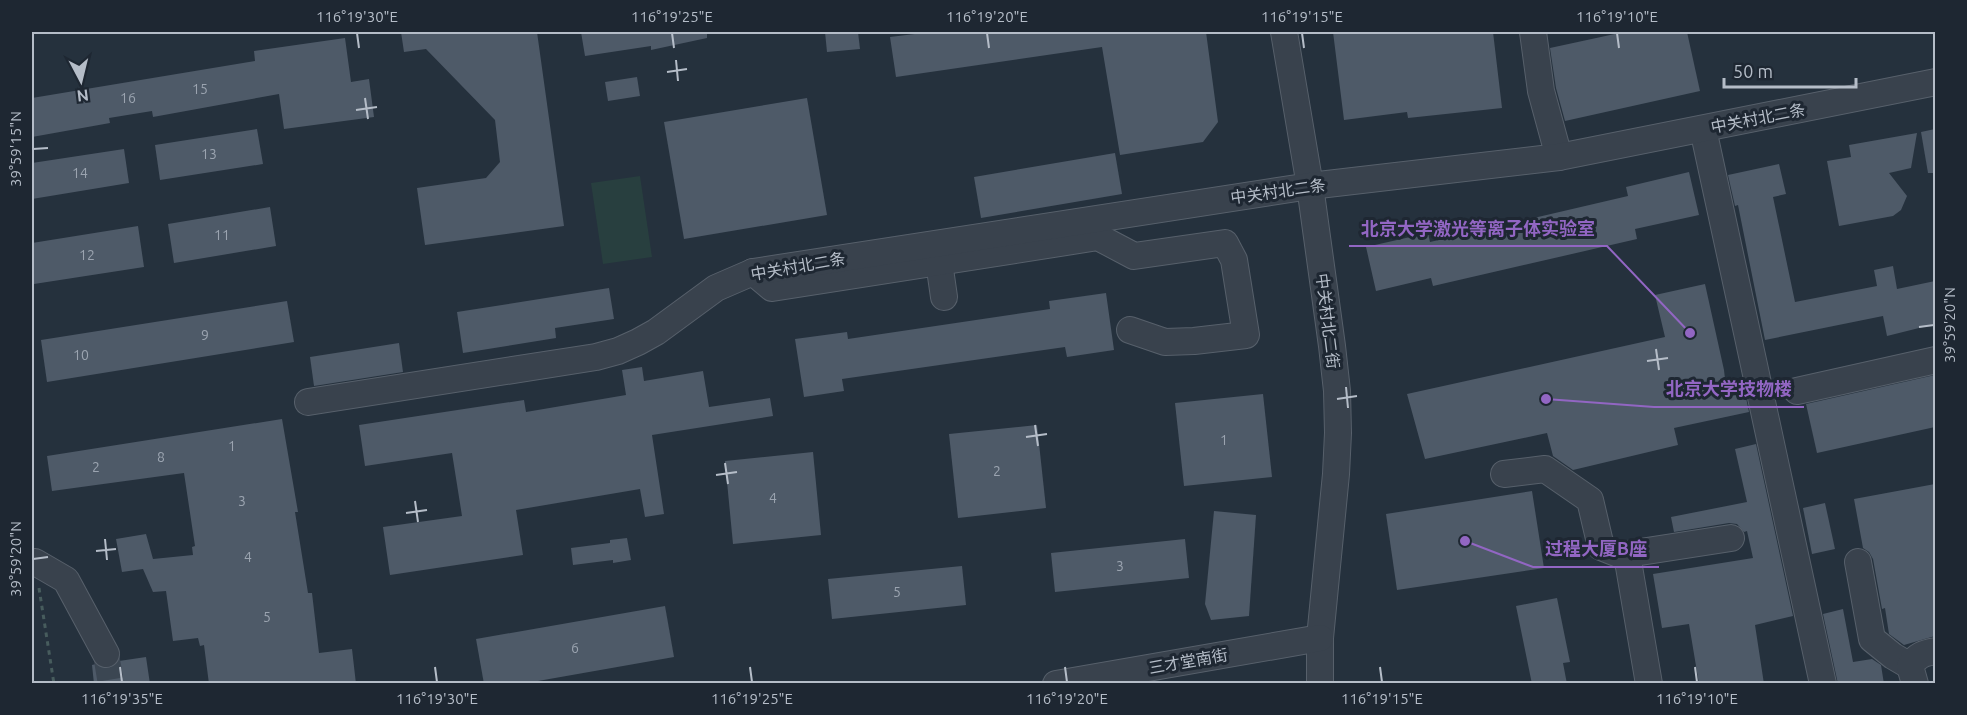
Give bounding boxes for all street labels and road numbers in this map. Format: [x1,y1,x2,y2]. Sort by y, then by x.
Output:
street label: 中关村北二条 [1709,100,1807,136]
street label: 中关村北二条 [1229,175,1327,207]
street label: 中关村北二条 [749,249,847,283]
street label: 中关村北二街 [1313,272,1343,370]
street label: 三才堂南街 [1147,645,1229,677]

